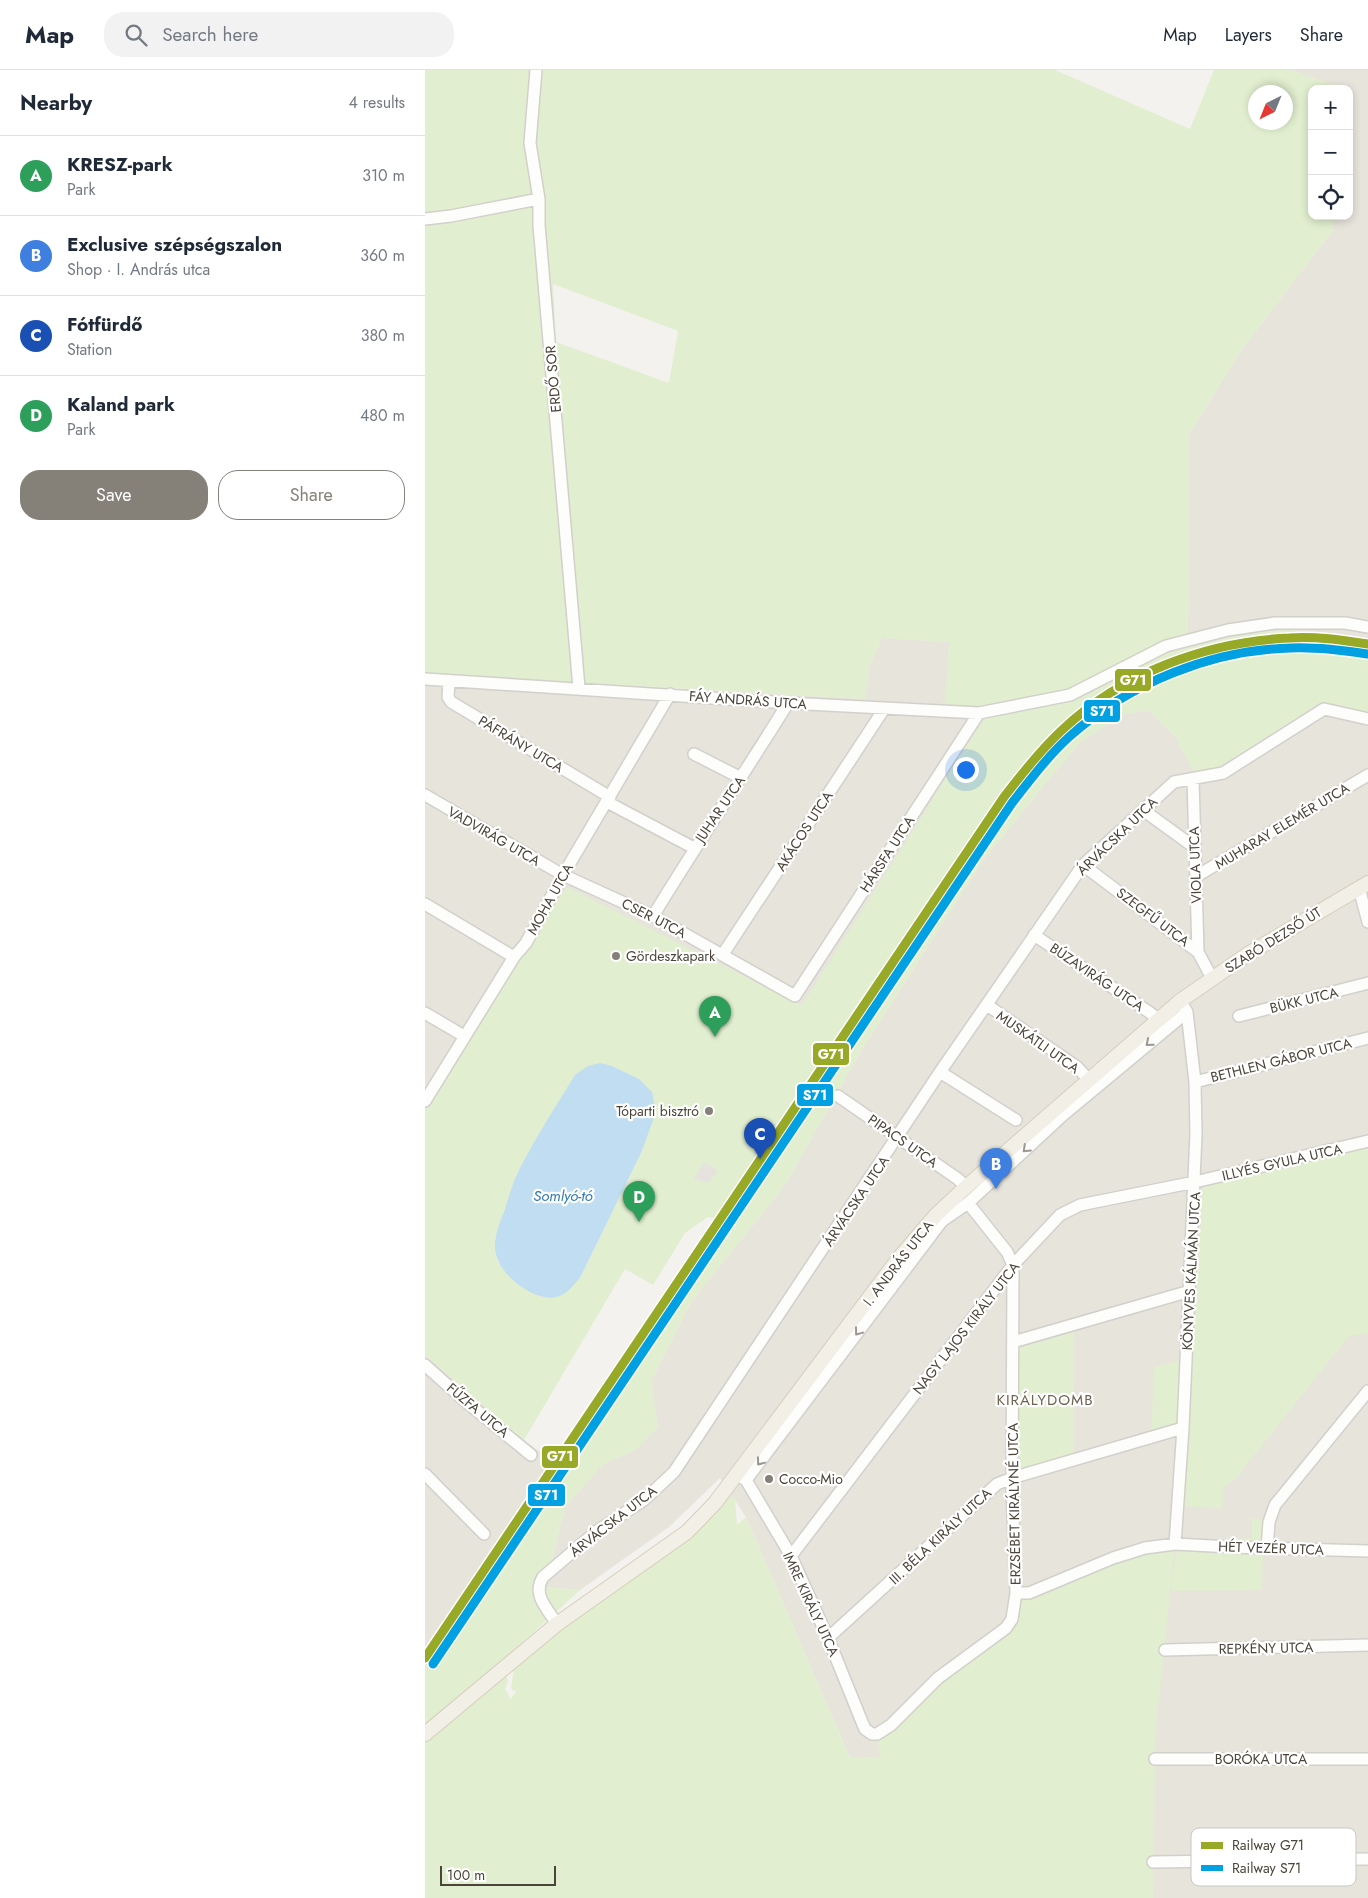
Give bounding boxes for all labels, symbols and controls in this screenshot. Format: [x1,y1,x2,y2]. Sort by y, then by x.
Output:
search box [104,12,454,57]
text: Map [25,17,74,52]
icon: search [122,21,150,49]
text: Search here [162,21,258,48]
text: Map [1163,22,1197,48]
text: Layers [1225,22,1272,48]
text: Share [1300,22,1343,48]
north arrow [1248,85,1293,130]
map controls [1308,85,1353,220]
button: + [1308,85,1353,130]
text: Nearby [20,88,92,118]
text: 4 results [349,91,405,114]
button: − [1308,130,1353,175]
text: KRESZ-park [67,151,173,178]
text: A [30,164,42,187]
text: 310 m [362,164,405,187]
button: locate [1308,175,1353,220]
text: Park [67,178,96,201]
text: Exclusive szépségszalon [67,231,282,258]
text: B [31,244,41,267]
text: 360 m [360,244,405,267]
text: Shop · I. András utca [67,258,210,281]
text: Fótfürdő [67,311,142,338]
text: C [30,324,42,347]
text: 380 m [361,324,405,347]
text: Station [67,338,112,361]
street label: ERDŐ SOR [540,345,566,413]
text: Kaland park [67,391,175,418]
text: D [30,404,42,427]
text: 480 m [360,404,405,427]
text: Park [67,418,96,441]
button: Save [20,470,208,520]
button: Share [218,470,405,520]
line badge: G71 [1114,668,1152,692]
text: G71 [1120,670,1146,690]
street label: FÁY ANDRÁS UTCA [688,686,808,714]
line badge: S71 [1083,699,1121,723]
text: S71 [1090,701,1114,721]
street label: PÁFRÁNY UTCA [475,711,568,778]
your location [953,757,979,783]
street label: JUHAR UTCA [689,771,750,848]
street label: MUHARAY ELEMÉR UTCA [1211,778,1354,874]
street label: AKÁCOS UTCA [771,786,838,875]
street label: ÁRVÁCSKA UTCA [1072,792,1162,880]
street label: VADVIRÁG UTCA [444,801,545,871]
street label: HÁRSFA UTCA [855,811,920,896]
street label: VIOLA UTCA [1184,825,1206,904]
street label: MOHA UTCA [522,859,578,938]
street label: SZEGFŰ UTCA [1112,883,1194,952]
street label: CSER UTCA [618,893,690,943]
street label: SZABÓ DEZSŐ ÚT [1221,902,1326,978]
street label: BÚZAVIRÁG UTCA [1046,938,1149,1016]
place label: Gördeszkapark [626,946,716,966]
marker: Gördeszkapark [610,950,622,962]
street label: BÜKK UTCA [1268,982,1341,1018]
pin: A [699,996,731,1037]
street label: MUSKÁTLI UTCA [992,1006,1084,1079]
street label: BETHLEN GÁBOR UTCA [1208,1033,1354,1087]
one-way arrow [1146,1037,1155,1046]
line badge: G71 [812,1042,850,1066]
text: G71 [818,1044,844,1064]
line badge: S71 [796,1083,834,1107]
text: S71 [803,1085,827,1105]
place label: Tóparti bisztró [616,1101,699,1121]
marker: Tóparti bisztró [703,1105,715,1117]
street label: PIPACS UTCA [864,1109,943,1173]
pin: C [744,1118,776,1159]
street label: ILLYÉS GYULA UTCA [1220,1138,1345,1186]
one-way arrow [1023,1143,1032,1152]
pin: B [980,1148,1012,1189]
street label: ÁRVÁCSKA UTCA [818,1151,894,1250]
pin: D [623,1181,655,1222]
water label: Somlyó-tó [533,1185,593,1207]
street label: KÖNYVES KÁLMÁN UTCA [1177,1191,1205,1351]
street label: I. ANDRÁS UTCA [858,1215,938,1310]
street label: NAGY LAJOS KIRÁLY UTCA [908,1257,1025,1399]
one-way arrow [855,1326,864,1336]
street label: FŰZFA UTCA [442,1378,514,1443]
district label: KIRÁLYDOMB [996,1389,1094,1411]
street label: ERZSÉBET KIRÁLYNÉ UTCA [1003,1422,1025,1585]
line badge: G71 [541,1445,579,1469]
text: G71 [547,1446,573,1466]
one-way arrow [757,1456,766,1466]
place label: Cocco-Mio [779,1469,843,1489]
marker: Cocco-Mio [763,1473,775,1485]
street label: ÁRVÁCSKA UTCA [565,1480,661,1561]
line badge: S71 [527,1483,566,1507]
street label: III. BÉLA KIRÁLY UTCA [884,1483,996,1589]
text: S71 [534,1485,558,1505]
street label: HÉT VEZÉR UTCA [1218,1536,1325,1560]
street label: IMRE KIRÁLY UTCA [778,1548,844,1660]
street label: REPKÉNY UTCA [1218,1637,1314,1659]
street label: BORÓKA UTCA [1215,1749,1308,1769]
legend [1191,1828,1356,1886]
text: Railway G71 [1232,1835,1304,1855]
text: Railway S71 [1232,1858,1301,1878]
scale bar [440,1863,556,1886]
text: 100 m [447,1865,485,1885]

